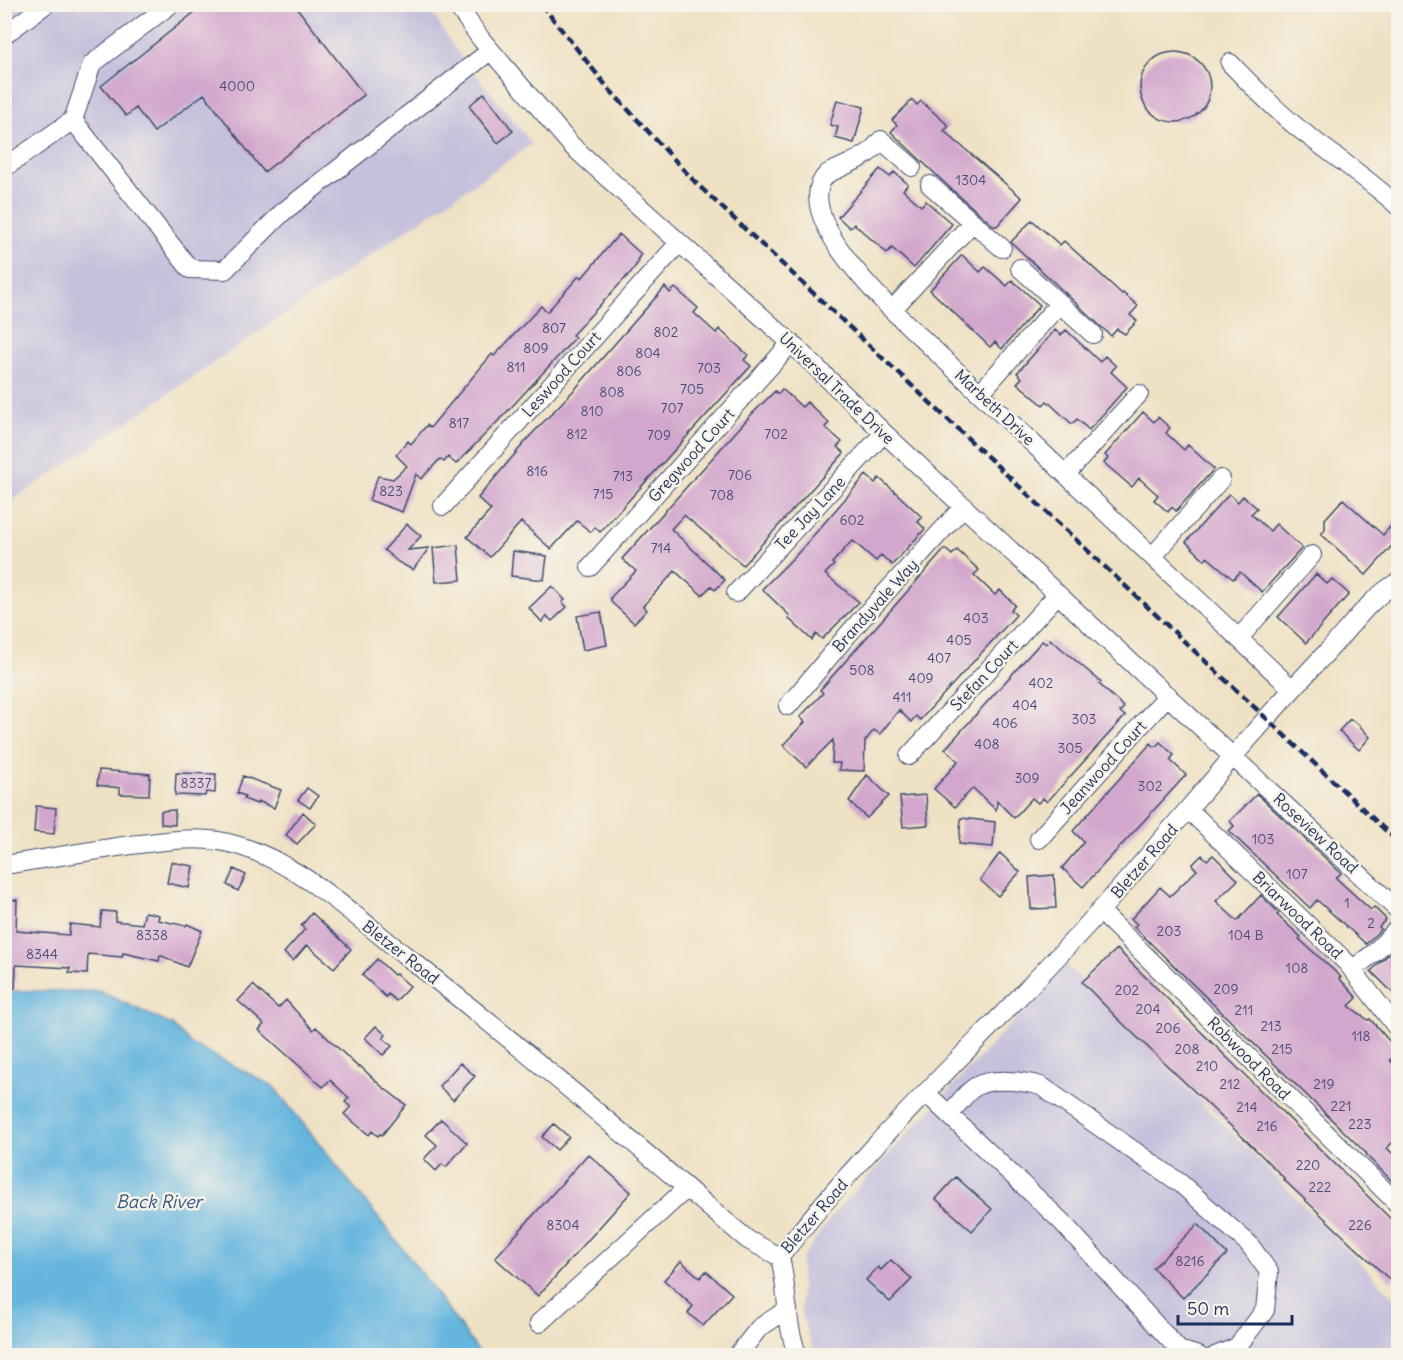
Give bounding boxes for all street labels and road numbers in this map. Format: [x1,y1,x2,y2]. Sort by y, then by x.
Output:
street label: Leswood Court [517,327,605,421]
street label: Universal Trade Drive [775,328,899,448]
street label: Marbeth Drive [951,365,1039,449]
street label: Gregwood Court [644,403,739,506]
street label: Tee Jay Lane [771,472,849,554]
street label: Brandyvale Way [828,554,922,656]
street label: Stefan Court [946,635,1023,715]
street label: Jeanwood Court [1056,715,1151,818]
street label: Roseview Road [1269,789,1363,877]
street label: Bletzer Road [1106,820,1182,902]
street label: Briarwood Road [1249,867,1347,963]
street label: Bletzer Road [359,916,443,988]
street label: Robwood Road [1203,1012,1295,1104]
street label: Bletzer Road [776,1175,852,1257]

